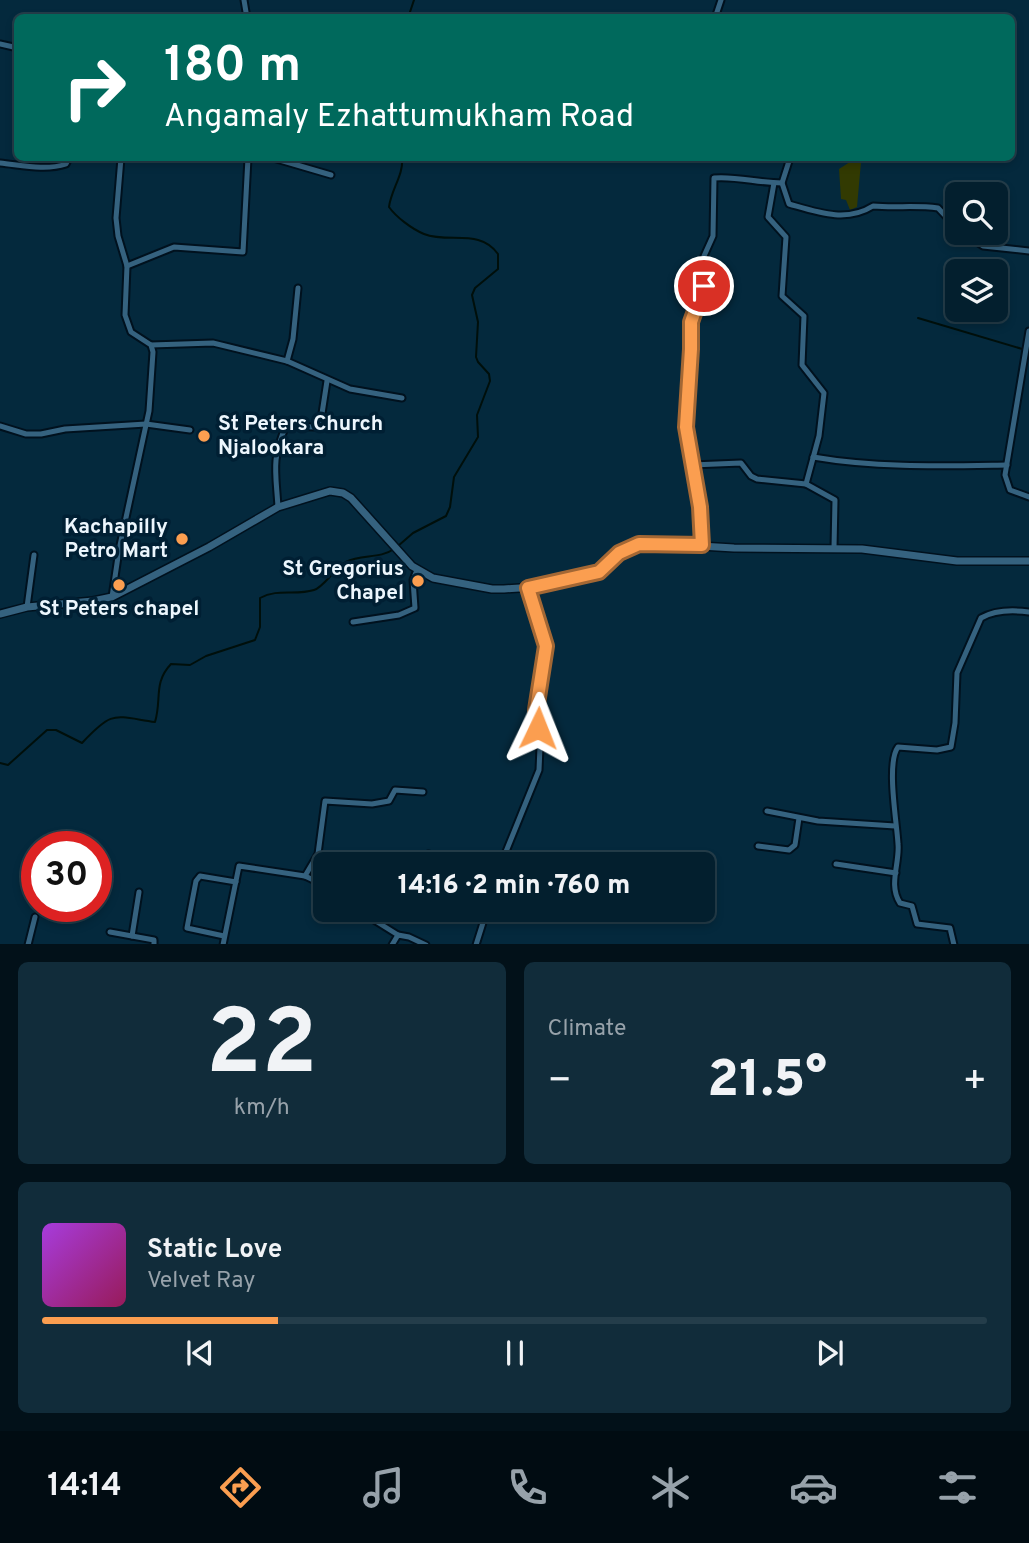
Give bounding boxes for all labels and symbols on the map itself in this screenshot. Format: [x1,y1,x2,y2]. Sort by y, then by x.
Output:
pin [674,256,734,316]
place label: St Peters Church Njalookara [218,411,383,462]
marker: St Peters Church Njalookara [196,428,212,444]
place label: Kachapilly Petro Mart [64,514,168,565]
marker: Kachapilly Petro Mart [174,531,190,547]
place label: St Gregorius Chapel [282,556,404,607]
marker: St Gregorius Chapel [410,573,426,589]
marker: St Peters chapel [111,577,127,593]
place label: St Peters chapel [39,596,199,623]
position arrow [501,691,575,765]
speed limit sign: 30 [21,831,112,922]

